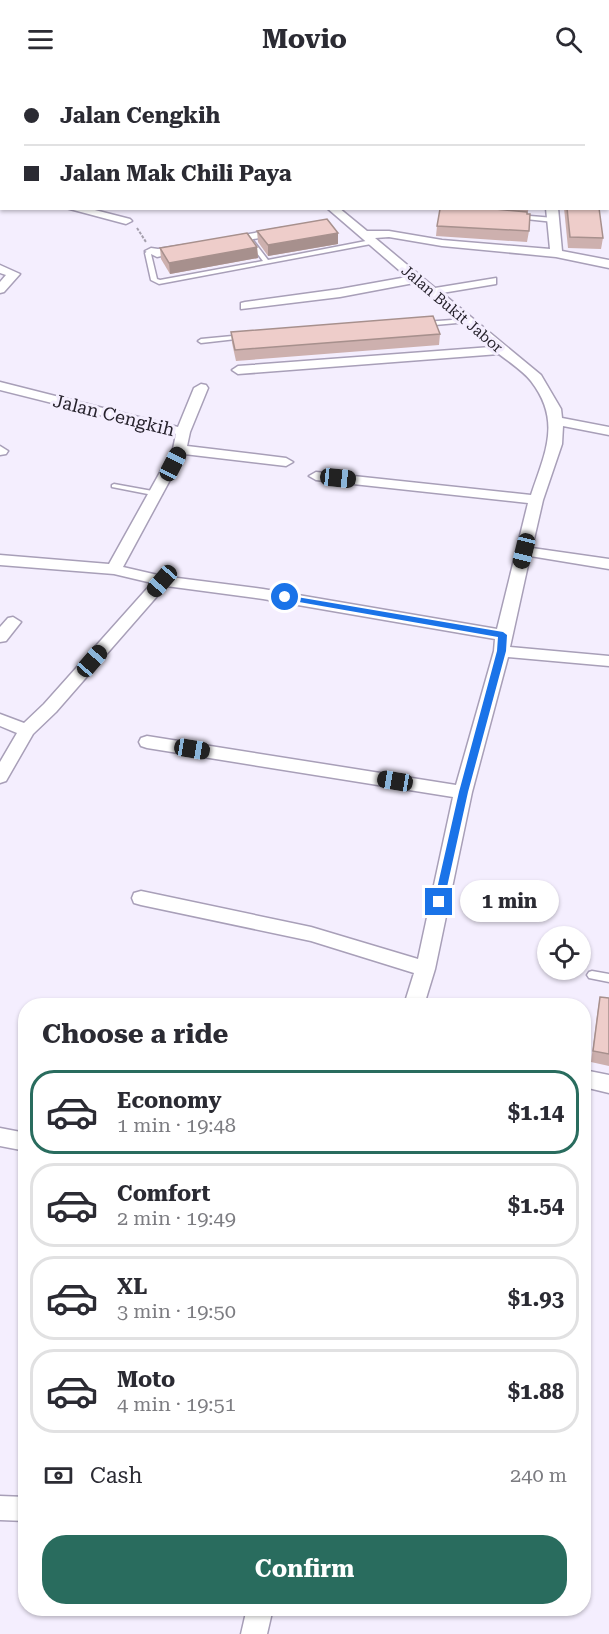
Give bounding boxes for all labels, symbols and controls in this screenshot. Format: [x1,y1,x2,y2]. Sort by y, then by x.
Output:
icon: menu [24,23,57,56]
text: Movio [262,23,347,55]
icon: search [552,23,585,56]
text: Jalan Cengkih [60,103,220,128]
text: Jalan Mak Chili Paya [60,161,292,186]
street label: Jalan Bukit Jabor [398,261,506,357]
street label: Jalan Cengkih [51,390,177,440]
car [157,444,189,484]
car [319,467,357,489]
car [511,531,537,571]
car [143,562,181,600]
route start [271,583,298,610]
car [73,642,111,680]
car [173,737,211,761]
car [376,769,414,793]
callout: 1 min [460,881,559,923]
route end [425,888,452,915]
text: 1 min [482,889,537,913]
map controls [537,926,591,980]
button: locate [537,926,591,980]
text: Choose a ride [42,1018,228,1050]
icon: car [45,1085,99,1139]
text: Economy [117,1088,221,1113]
text: $1.14 [508,1100,564,1125]
text: 1 min · 19:48 [117,1113,236,1137]
icon: car [45,1178,99,1232]
text: Comfort [117,1181,210,1206]
text: $1.54 [508,1193,564,1218]
text: 2 min · 19:49 [117,1206,236,1230]
icon: car [45,1271,99,1325]
text: XL [117,1274,147,1299]
text: $1.93 [508,1286,564,1311]
text: 3 min · 19:50 [117,1299,236,1323]
icon: car [45,1364,99,1418]
text: Moto [117,1367,175,1392]
text: $1.88 [508,1379,564,1404]
text: 4 min · 19:51 [117,1392,236,1416]
icon: cash [42,1459,75,1492]
text: Cash [90,1463,142,1488]
text: 240 m [510,1463,567,1487]
button: Confirm [42,1535,567,1604]

